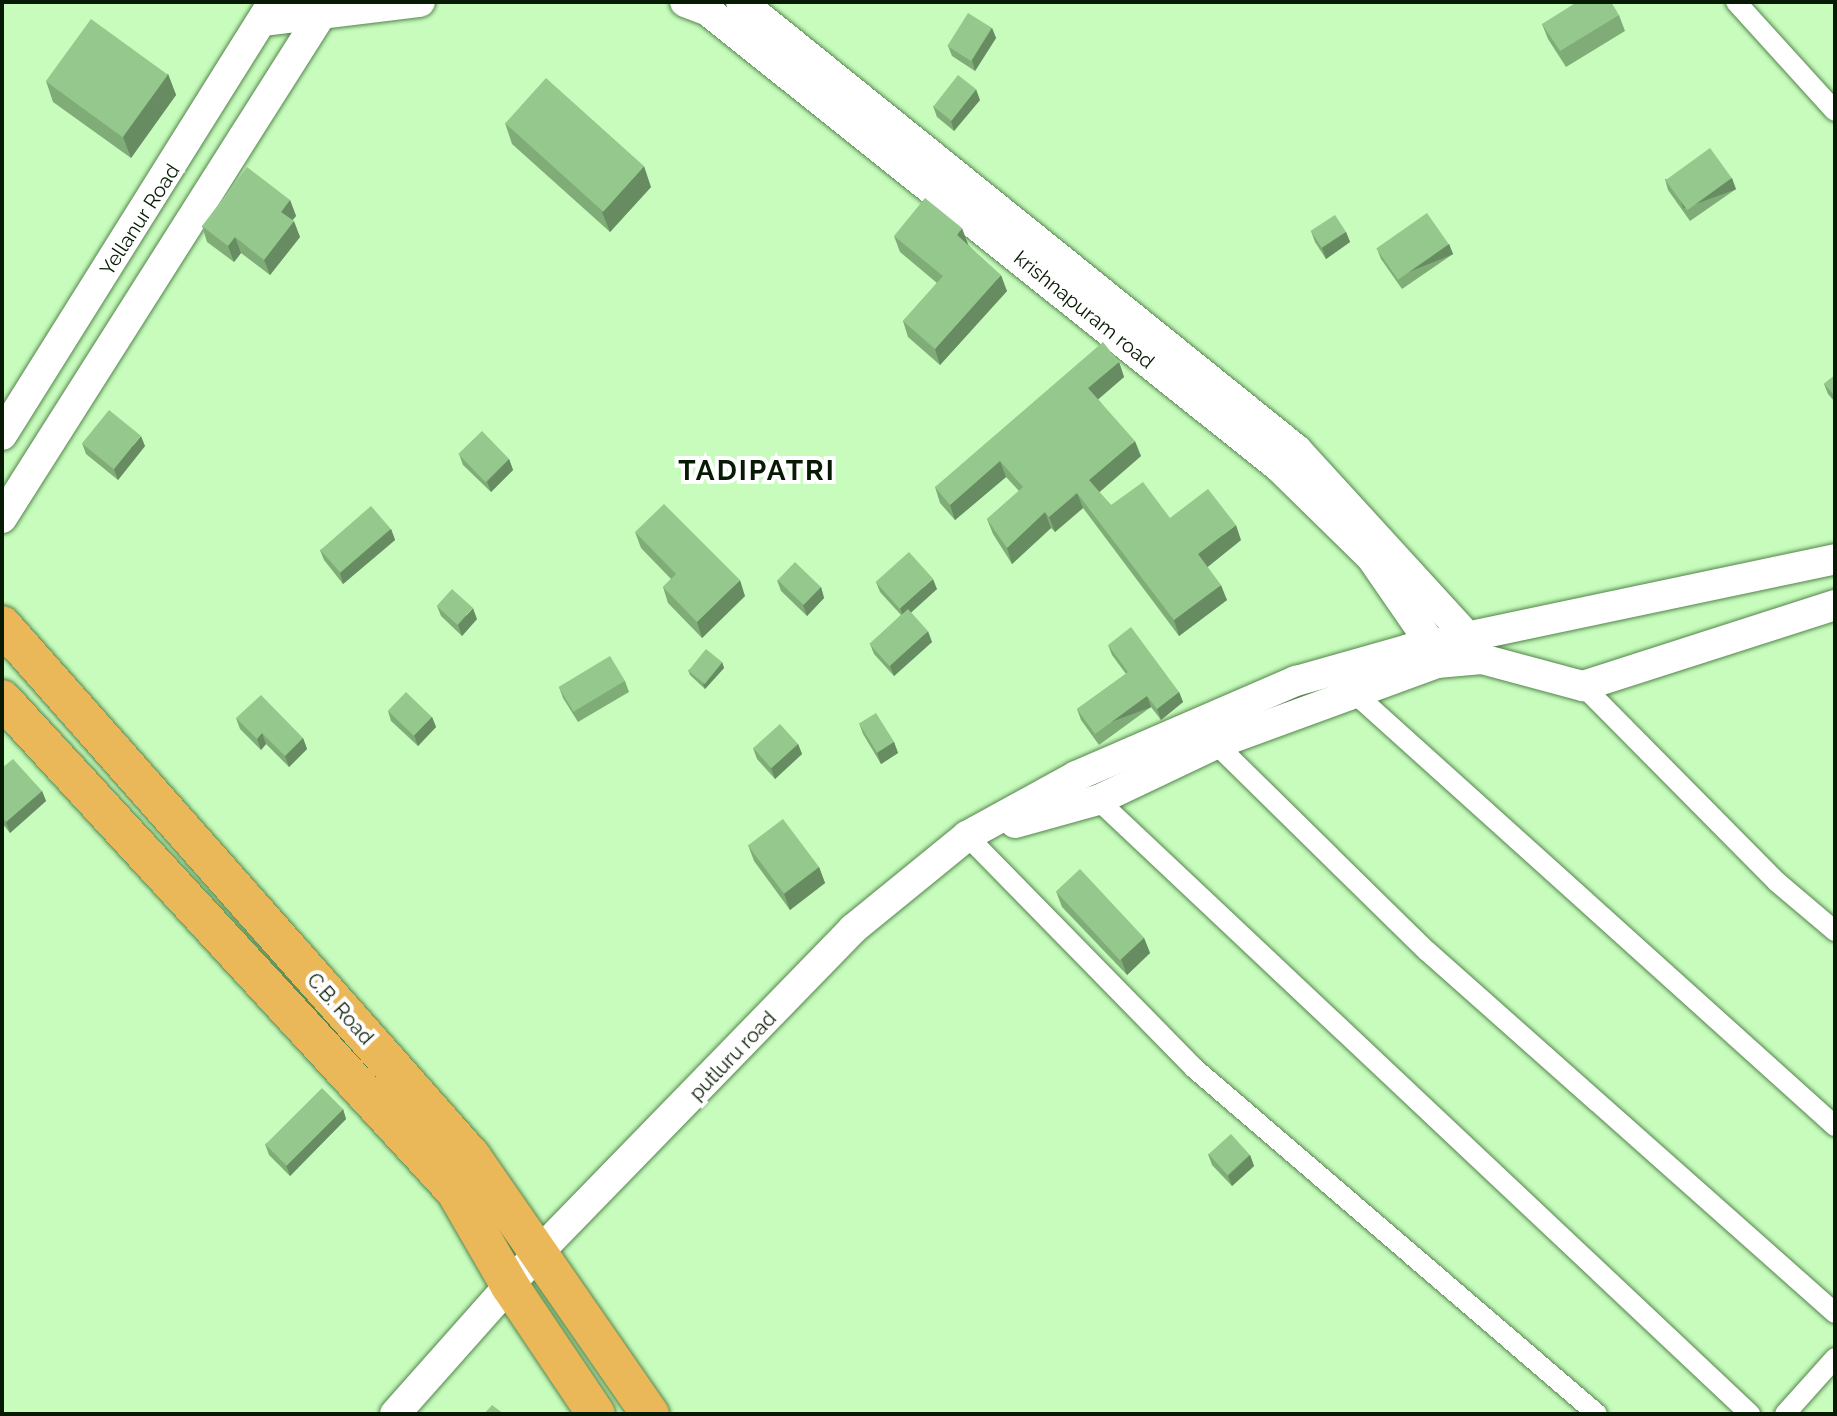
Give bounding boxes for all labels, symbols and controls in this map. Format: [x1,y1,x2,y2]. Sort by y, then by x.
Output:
street label: Yellanur Road [95,160,185,280]
street label: krishnapuram road [1009,246,1159,374]
district label: TADIPATRI [678,454,836,488]
street label: C.B. Road [302,968,378,1050]
street label: putluru road [685,1007,781,1105]

